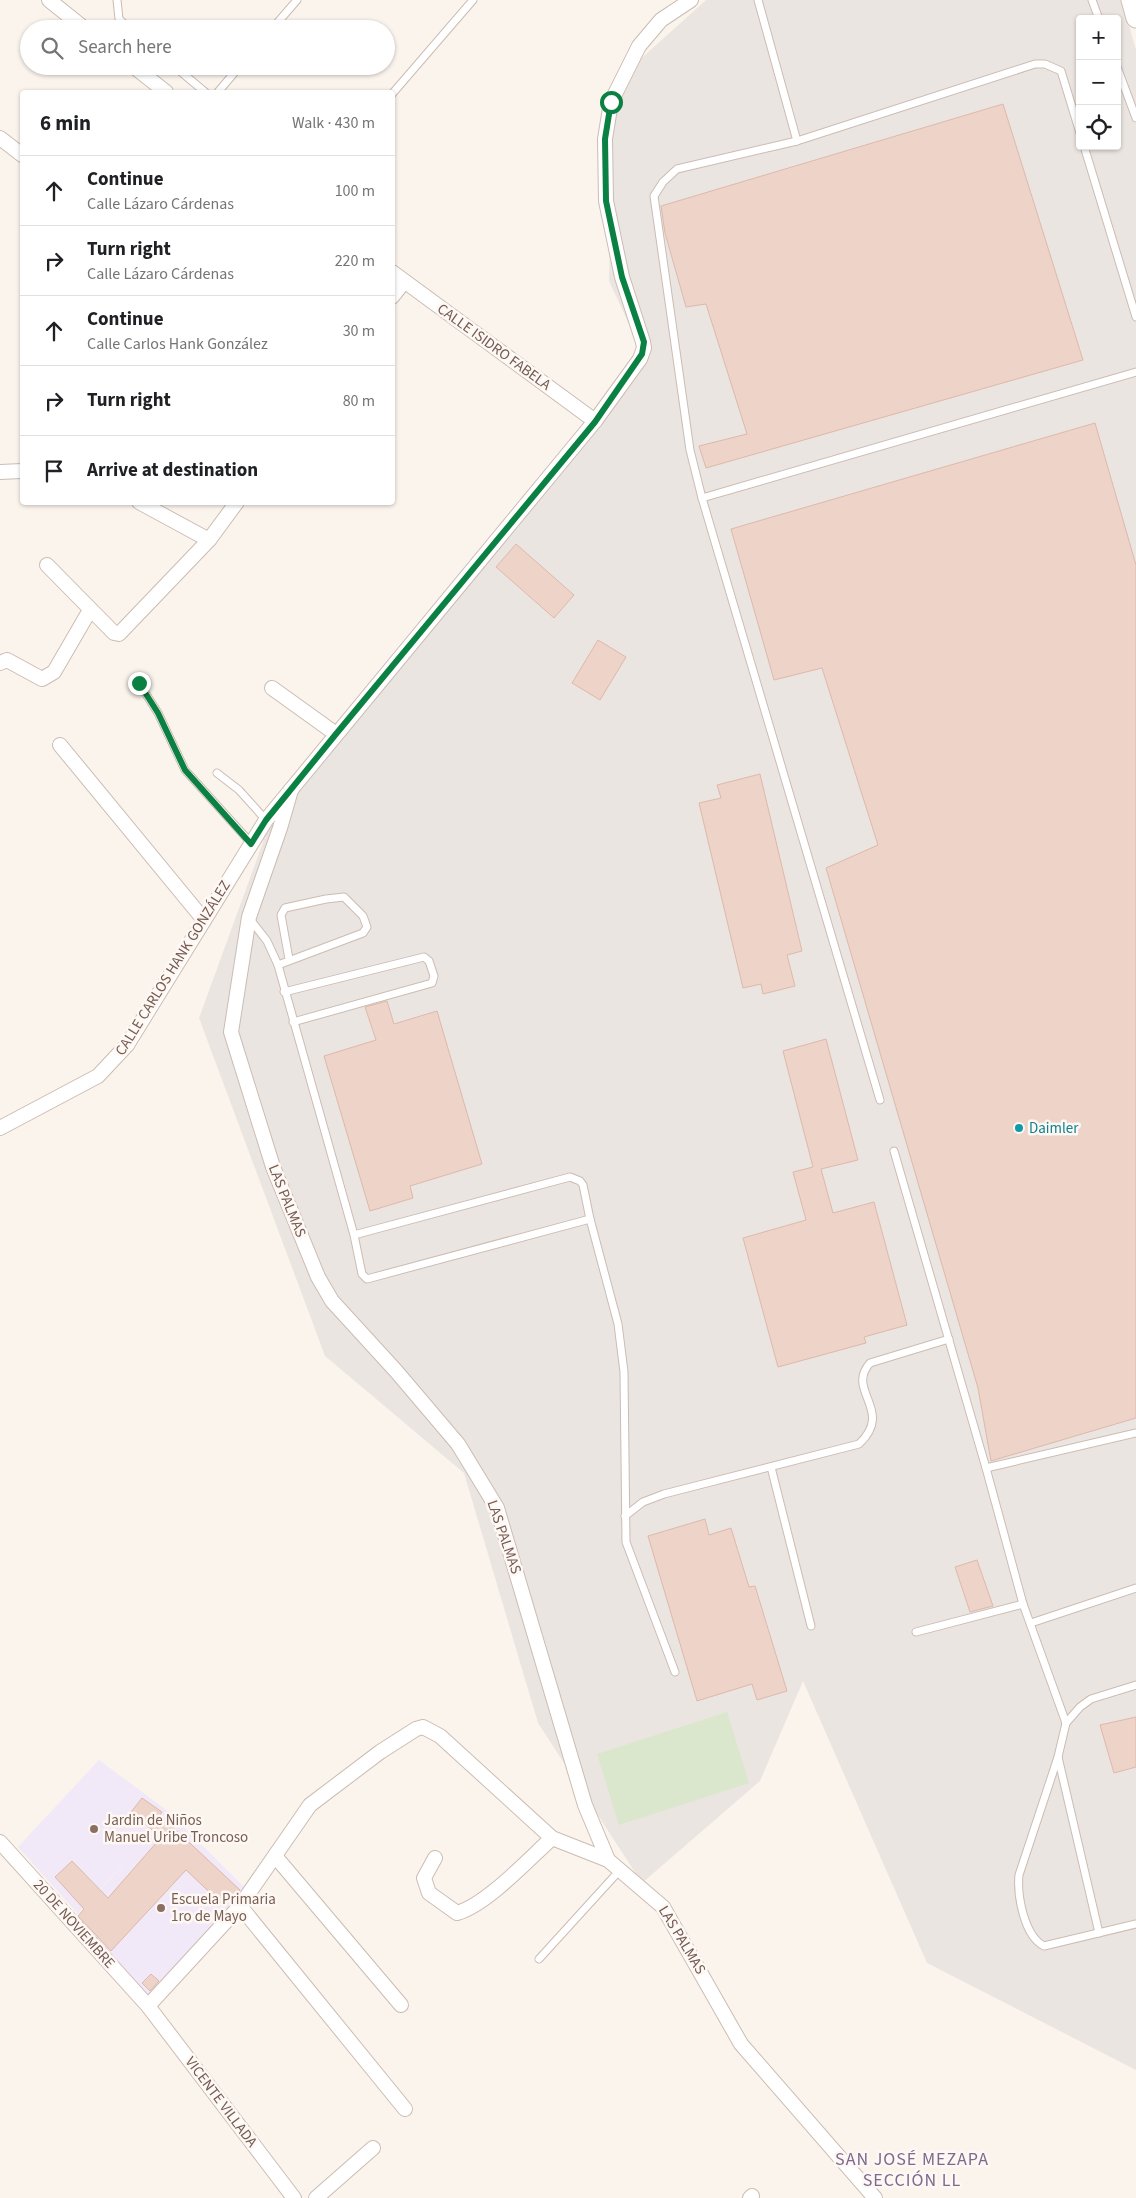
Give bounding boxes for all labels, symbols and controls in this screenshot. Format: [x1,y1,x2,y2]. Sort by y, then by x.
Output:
map controls [1076,15,1121,150]
button: + [1076,15,1121,60]
search box [20,20,395,75]
icon: search [38,34,66,62]
text: Search here [78,34,172,61]
button: − [1076,60,1121,105]
route start [600,91,623,114]
button: locate [1076,105,1121,150]
text: 6 min [40,108,91,138]
text: Walk · 430 m [292,112,375,134]
text: Continue [87,166,164,193]
icon: ahead [40,177,68,205]
text: 100 m [335,180,375,202]
text: Calle Lázaro Cárdenas [87,193,234,215]
text: Turn right [87,236,171,263]
icon: right [40,247,68,275]
text: 220 m [335,250,375,272]
text: Calle Lázaro Cárdenas [87,263,234,285]
street label: CALLE ISIDRO FABELA [433,299,556,396]
text: Continue [87,306,164,333]
icon: ahead [40,317,68,345]
text: 30 m [343,320,375,342]
text: Calle Carlos Hank González [87,333,268,355]
icon: right [40,387,68,415]
text: Turn right [87,387,171,414]
text: 80 m [343,390,375,412]
icon: arrive [40,457,68,485]
text: Arrive at destination [87,457,258,484]
route end [128,672,151,695]
street label: CALLE CARLOS HANK GONZÁLEZ [110,876,236,1060]
place label: Daimler [1029,1118,1079,1139]
marker: Daimler [1013,1122,1025,1134]
street label: LAS PALMAS [263,1161,311,1241]
street label: LAS PALMAS [482,1497,526,1577]
place label: Jardin de Niños Manuel Uribe Troncoso [104,1810,248,1848]
marker: Jardin de Niños Manuel Uribe Troncoso [88,1823,100,1835]
street label: 20 DE NOVIEMBRE [28,1875,120,1973]
place label: Escuela Primaria 1ro de Mayo [171,1889,276,1927]
marker: Escuela Primaria 1ro de Mayo [155,1902,167,1914]
street label: LAS PALMAS [653,1902,711,1978]
street label: VICENTE VILLADA [180,2052,263,2152]
district label: SAN JOSÉ MEZAPA SECCIÓN LL [835,2147,989,2193]

